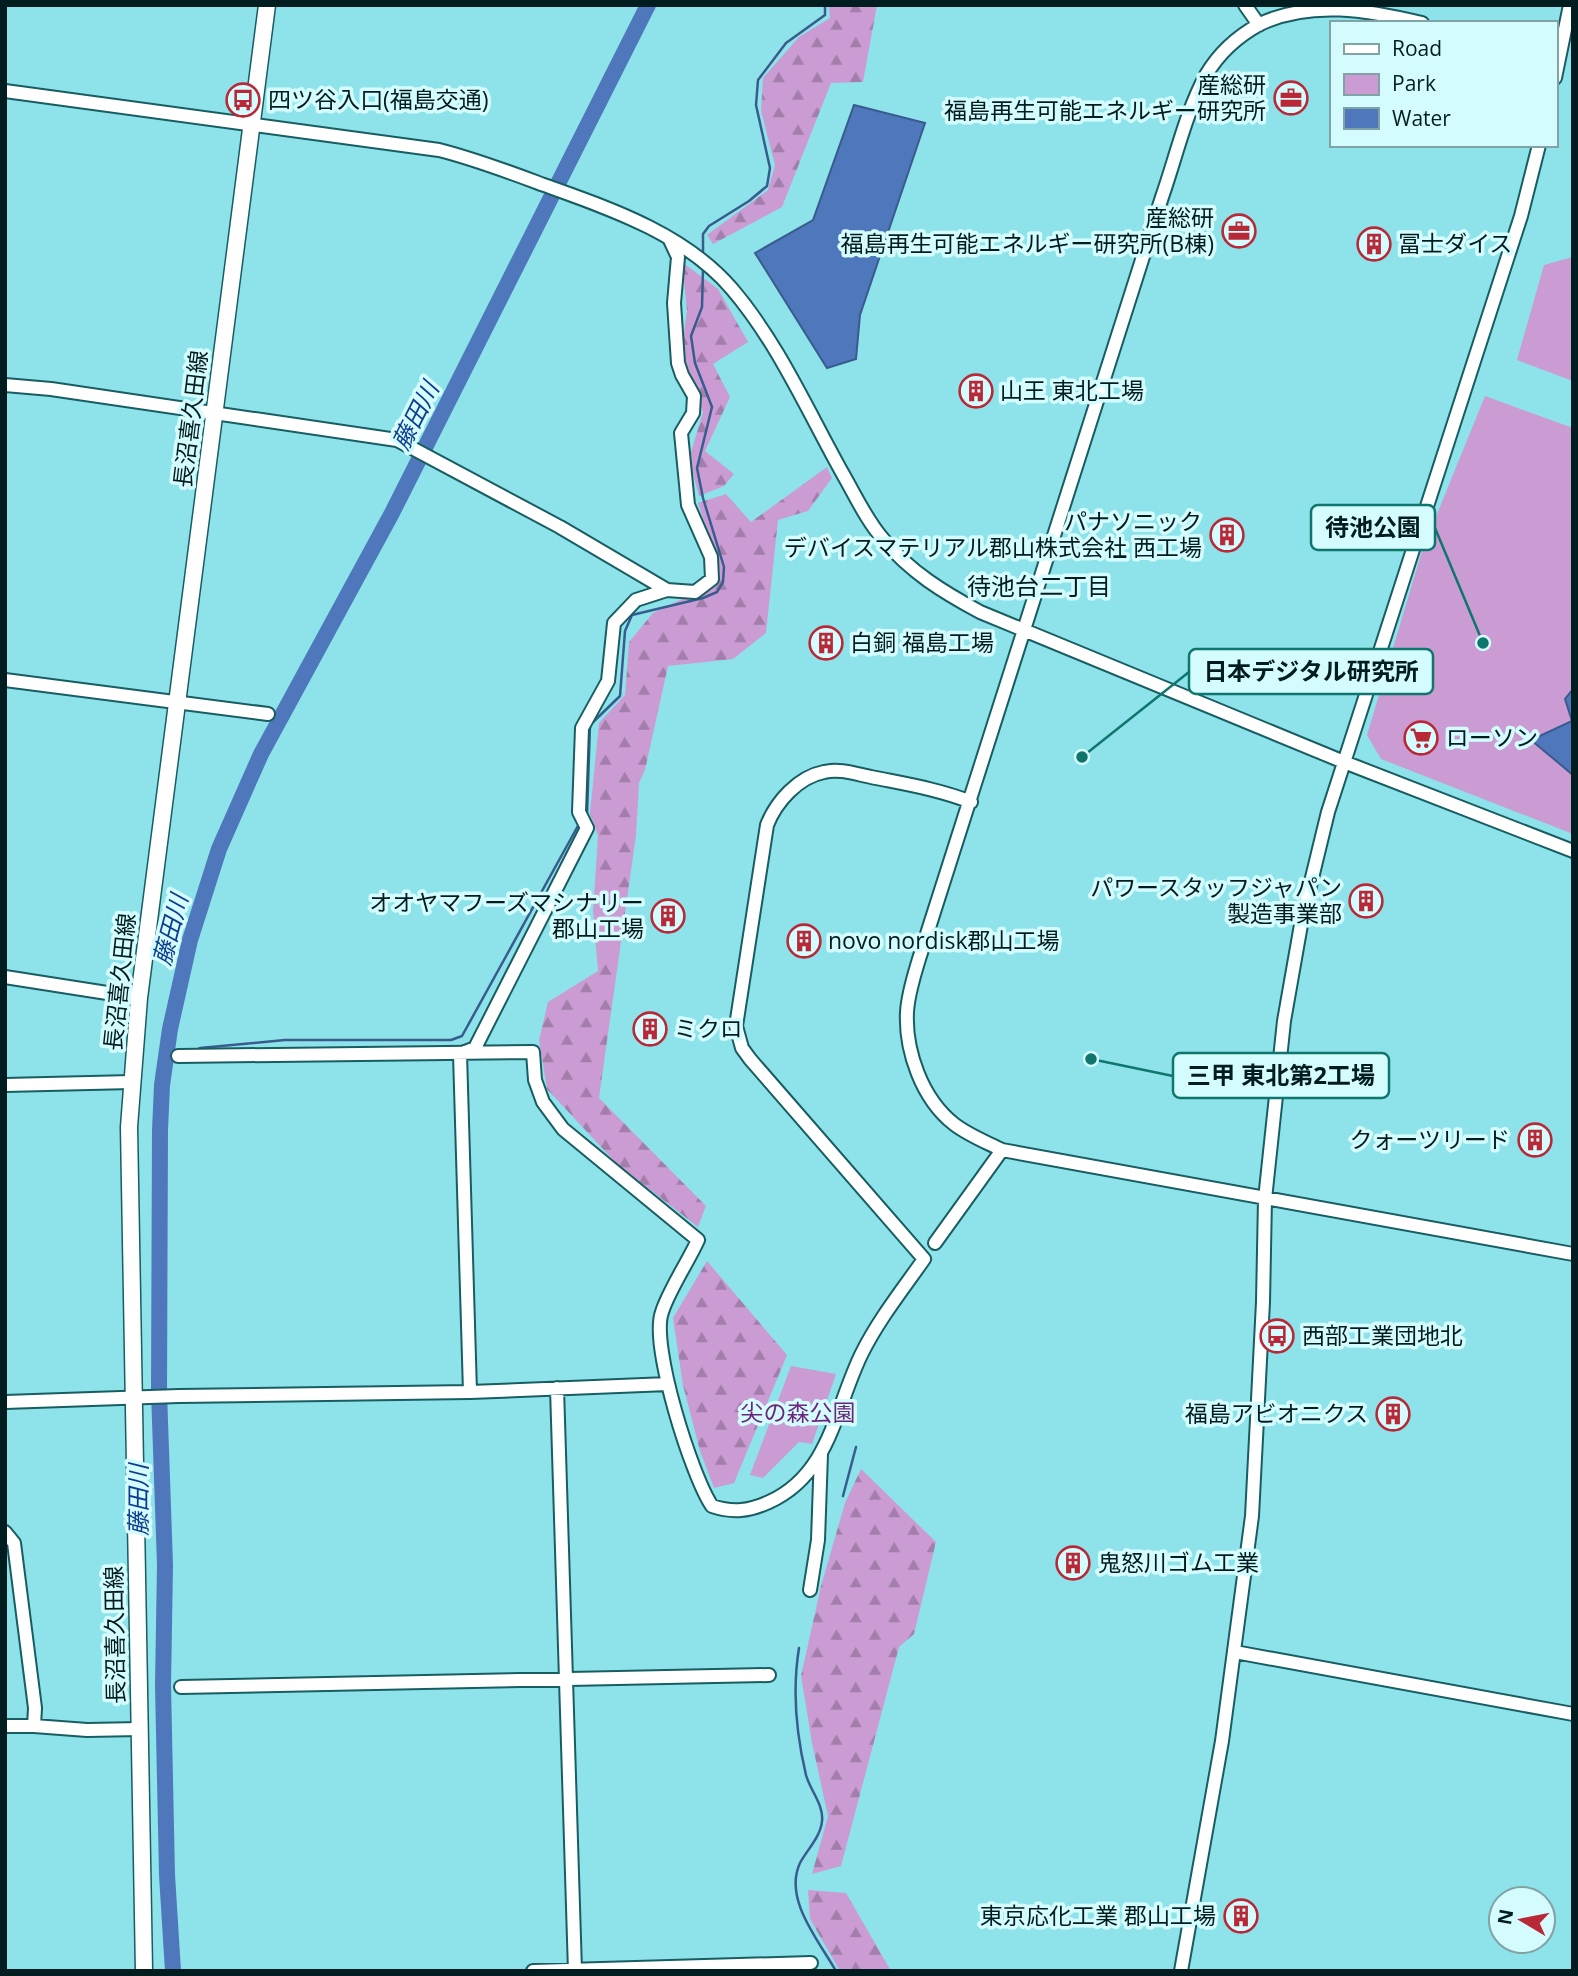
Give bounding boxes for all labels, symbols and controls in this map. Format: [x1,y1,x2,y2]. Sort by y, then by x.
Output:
legend [1330,21,1557,147]
text: Road [1392,34,1442,62]
place label: 産総研 福島再生可能エネルギー研究所 [944,68,1266,126]
text: Park [1392,69,1436,97]
office icon: 産総研 福島再生可能エネルギー研究所 [1272,79,1310,117]
bus stop icon: 四ツ谷入口(福島交通) [224,81,262,119]
place label: 四ツ谷入口(福島交通) [268,83,489,115]
text: Water [1392,104,1451,132]
place label: 産総研 福島再生可能エネルギー研究所(B棟) [841,201,1214,259]
office icon: 産総研 福島再生可能エネルギー研究所(B棟) [1220,212,1258,250]
building icon: 冨士ダイス [1355,225,1393,263]
place label: 冨士ダイス [1398,227,1512,259]
street label: 長沼喜久田線 [166,348,214,489]
building icon: 山王 東北工場 [957,372,995,410]
water label: 藤田川 [384,373,447,455]
place label: 山王 東北工場 [1000,374,1144,406]
place label: パナソニック デバイスマテリアル郡山株式会社 西工場 [784,505,1202,563]
callout: 待池公園 [1311,505,1435,550]
text: 待池公園 [1325,510,1421,543]
building icon: パナソニック デバイスマテリアル郡山株式会社 西工場 [1208,516,1246,554]
district label: 待池台二丁目 [967,569,1111,602]
building icon: 白銅 福島工場 [807,624,845,662]
place label: 白銅 福島工場 [850,626,994,658]
callout: 日本デジタル研究所 [1189,649,1433,694]
text: 日本デジタル研究所 [1203,654,1419,687]
supermarket icon: ローソン [1402,719,1440,757]
place label: ローソン [1446,721,1538,753]
place label: パワースタッフジャパン 製造事業部 [1090,871,1342,929]
building icon: パワースタッフジャパン 製造事業部 [1347,882,1385,920]
place label: オオヤマフーズマシナリー 郡山工場 [369,886,644,944]
water label: 藤田川 [144,888,196,969]
building icon: オオヤマフーズマシナリー 郡山工場 [649,897,687,935]
street label: 長沼喜久田線 [96,912,142,1052]
building icon: novo nordisk郡山工場 [785,922,823,960]
place label: novo nordisk郡山工場 [828,924,1060,956]
building icon: ミクロ [631,1010,669,1048]
place label: ミクロ [674,1012,743,1044]
callout: 三甲 東北第2工場 [1173,1053,1389,1098]
text: 三甲 東北第2工場 [1187,1058,1375,1091]
building icon: クォーツリード [1516,1121,1554,1159]
place label: クォーツリード [1349,1123,1510,1155]
bus stop icon: 西部工業団地北 [1258,1317,1296,1355]
place label: 西部工業団地北 [1302,1319,1463,1351]
building icon: 福島アビオニクス [1374,1395,1412,1433]
park label: 尖の森公園 [741,1396,856,1428]
place label: 福島アビオニクス [1185,1397,1368,1429]
water label: 藤田川 [121,1461,154,1536]
building icon: 鬼怒川ゴム工業 [1054,1544,1092,1582]
place label: 鬼怒川ゴム工業 [1098,1546,1259,1578]
street label: 長沼喜久田線 [97,1566,131,1704]
north arrow [1487,1885,1557,1955]
building icon: 東京応化工業 郡山工場 [1222,1897,1260,1935]
place label: 東京応化工業 郡山工場 [980,1899,1216,1931]
text: N [1491,1907,1519,1927]

